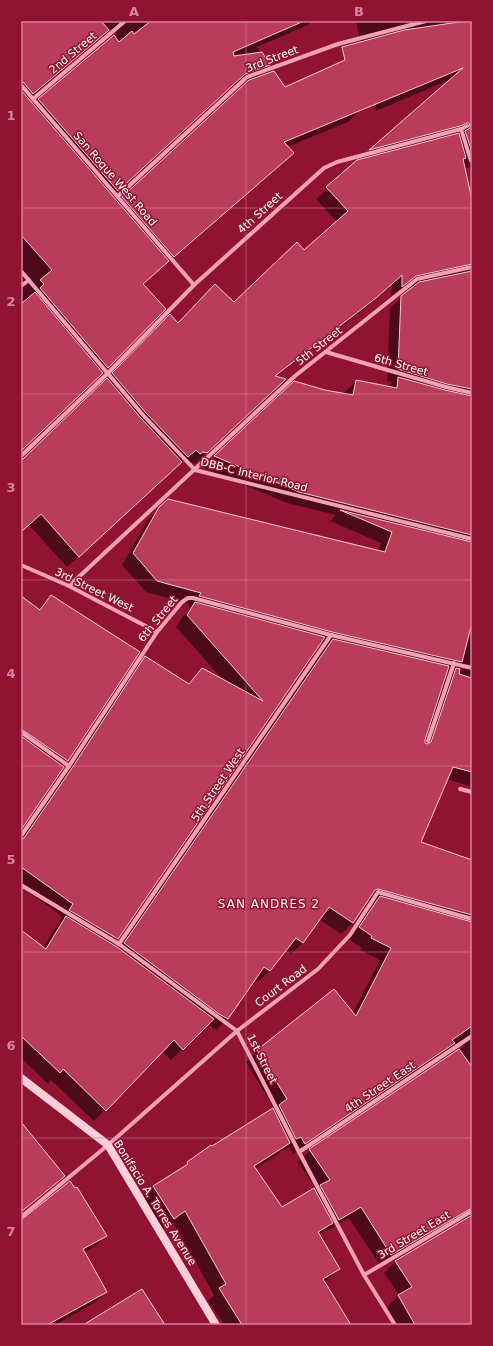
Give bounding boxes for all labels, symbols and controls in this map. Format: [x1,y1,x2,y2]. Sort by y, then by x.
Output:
text: A [129,4,139,19]
text: B [354,4,364,19]
street label: 2nd Street [47,29,100,77]
street label: 3rd Street [244,43,301,75]
text: 1 [6,108,16,123]
street label: San Roque West Road [71,129,159,229]
street label: 4th Street [235,189,285,236]
text: 2 [6,294,16,309]
street label: 5th Street [293,323,345,368]
street label: 6th Street [373,351,430,379]
street label: DBB-C Interior Road [199,455,309,495]
text: 3 [6,480,16,495]
street label: 3rd Street West [53,565,136,615]
street label: 6th Street [136,593,181,645]
text: 4 [6,666,16,681]
street label: 5th Street West [189,745,248,824]
text: 5 [6,852,16,867]
district label: SAN ANDRES 2 [218,897,320,911]
street label: Court Road [253,962,309,1010]
street label: 1st Street [244,1032,280,1087]
text: 6 [6,1038,16,1053]
street label: 4th Street East [342,1058,418,1115]
street label: Bonifacio A. Torres Avenue [111,1138,199,1268]
street label: 3rd Street East [375,1208,453,1262]
text: 7 [6,1224,16,1239]

